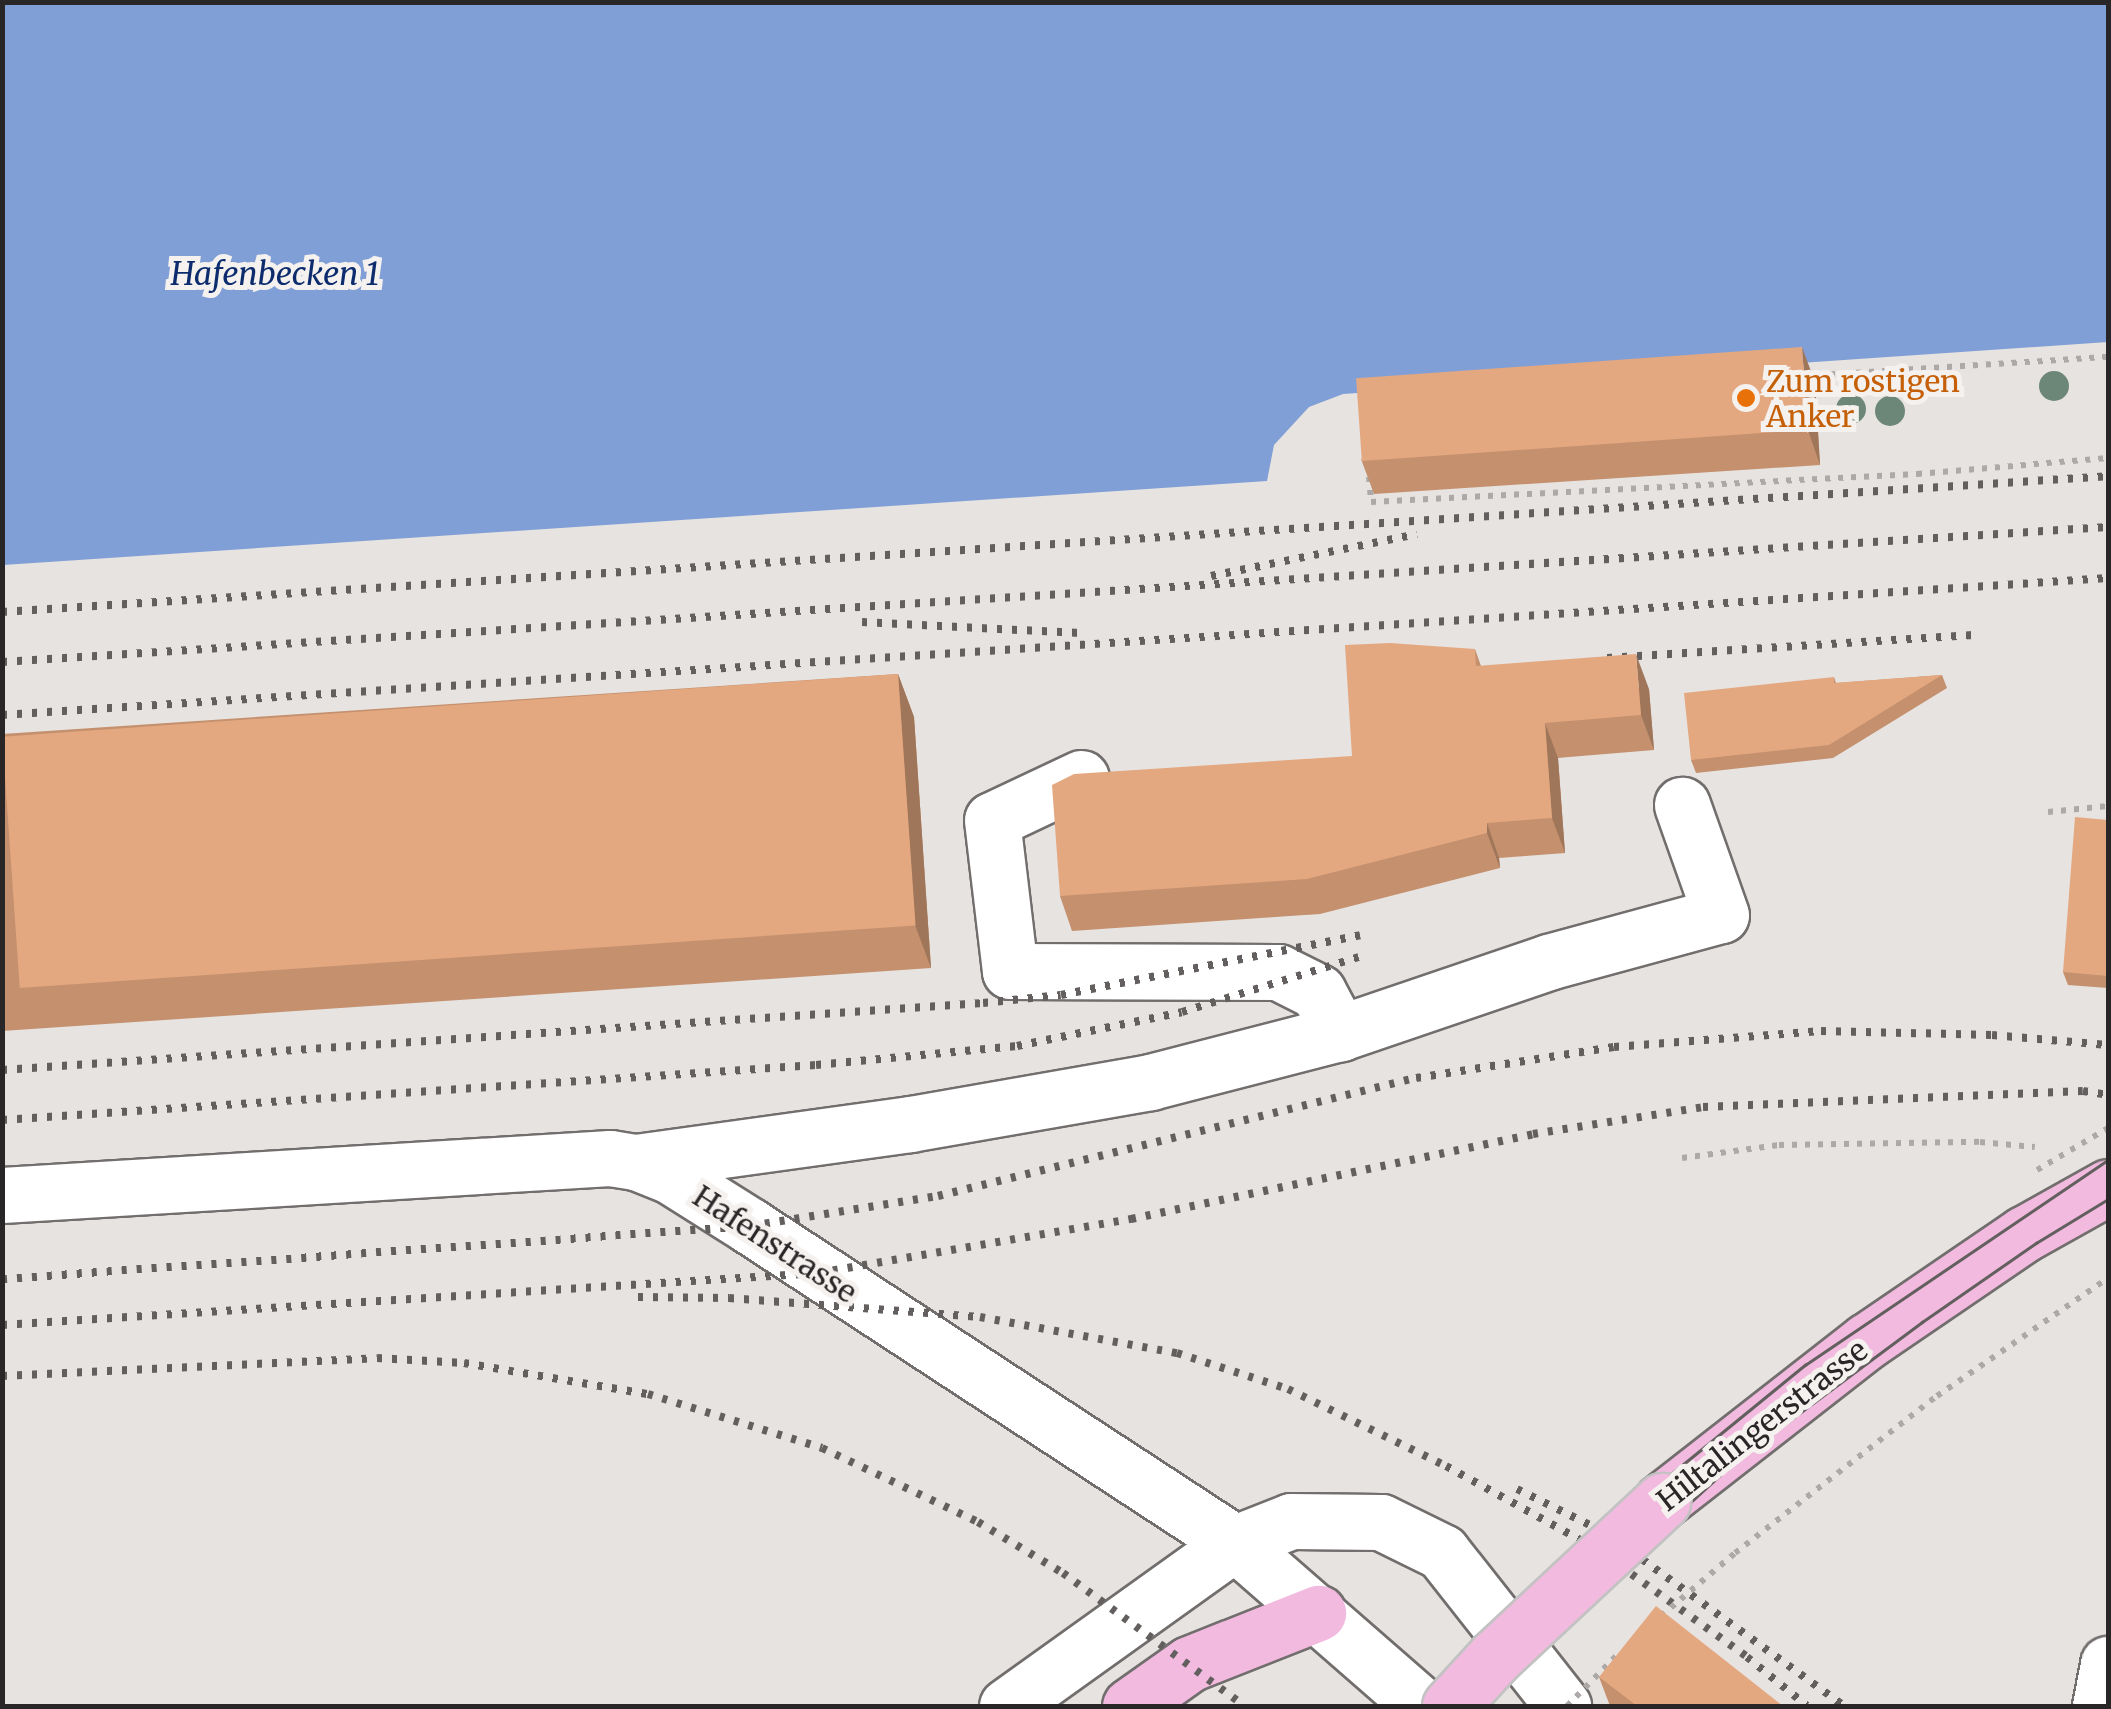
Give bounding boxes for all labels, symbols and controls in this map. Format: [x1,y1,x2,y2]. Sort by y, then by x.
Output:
water label: Hafenbecken 1 [171,255,379,293]
place label: Zum rostigen Anker [1766,363,1960,434]
marker: Zum rostigen Anker [1735,387,1757,409]
street label: Hafenstrasse [687,1178,863,1310]
street label: Hiltalingerstrasse [1650,1332,1874,1518]

